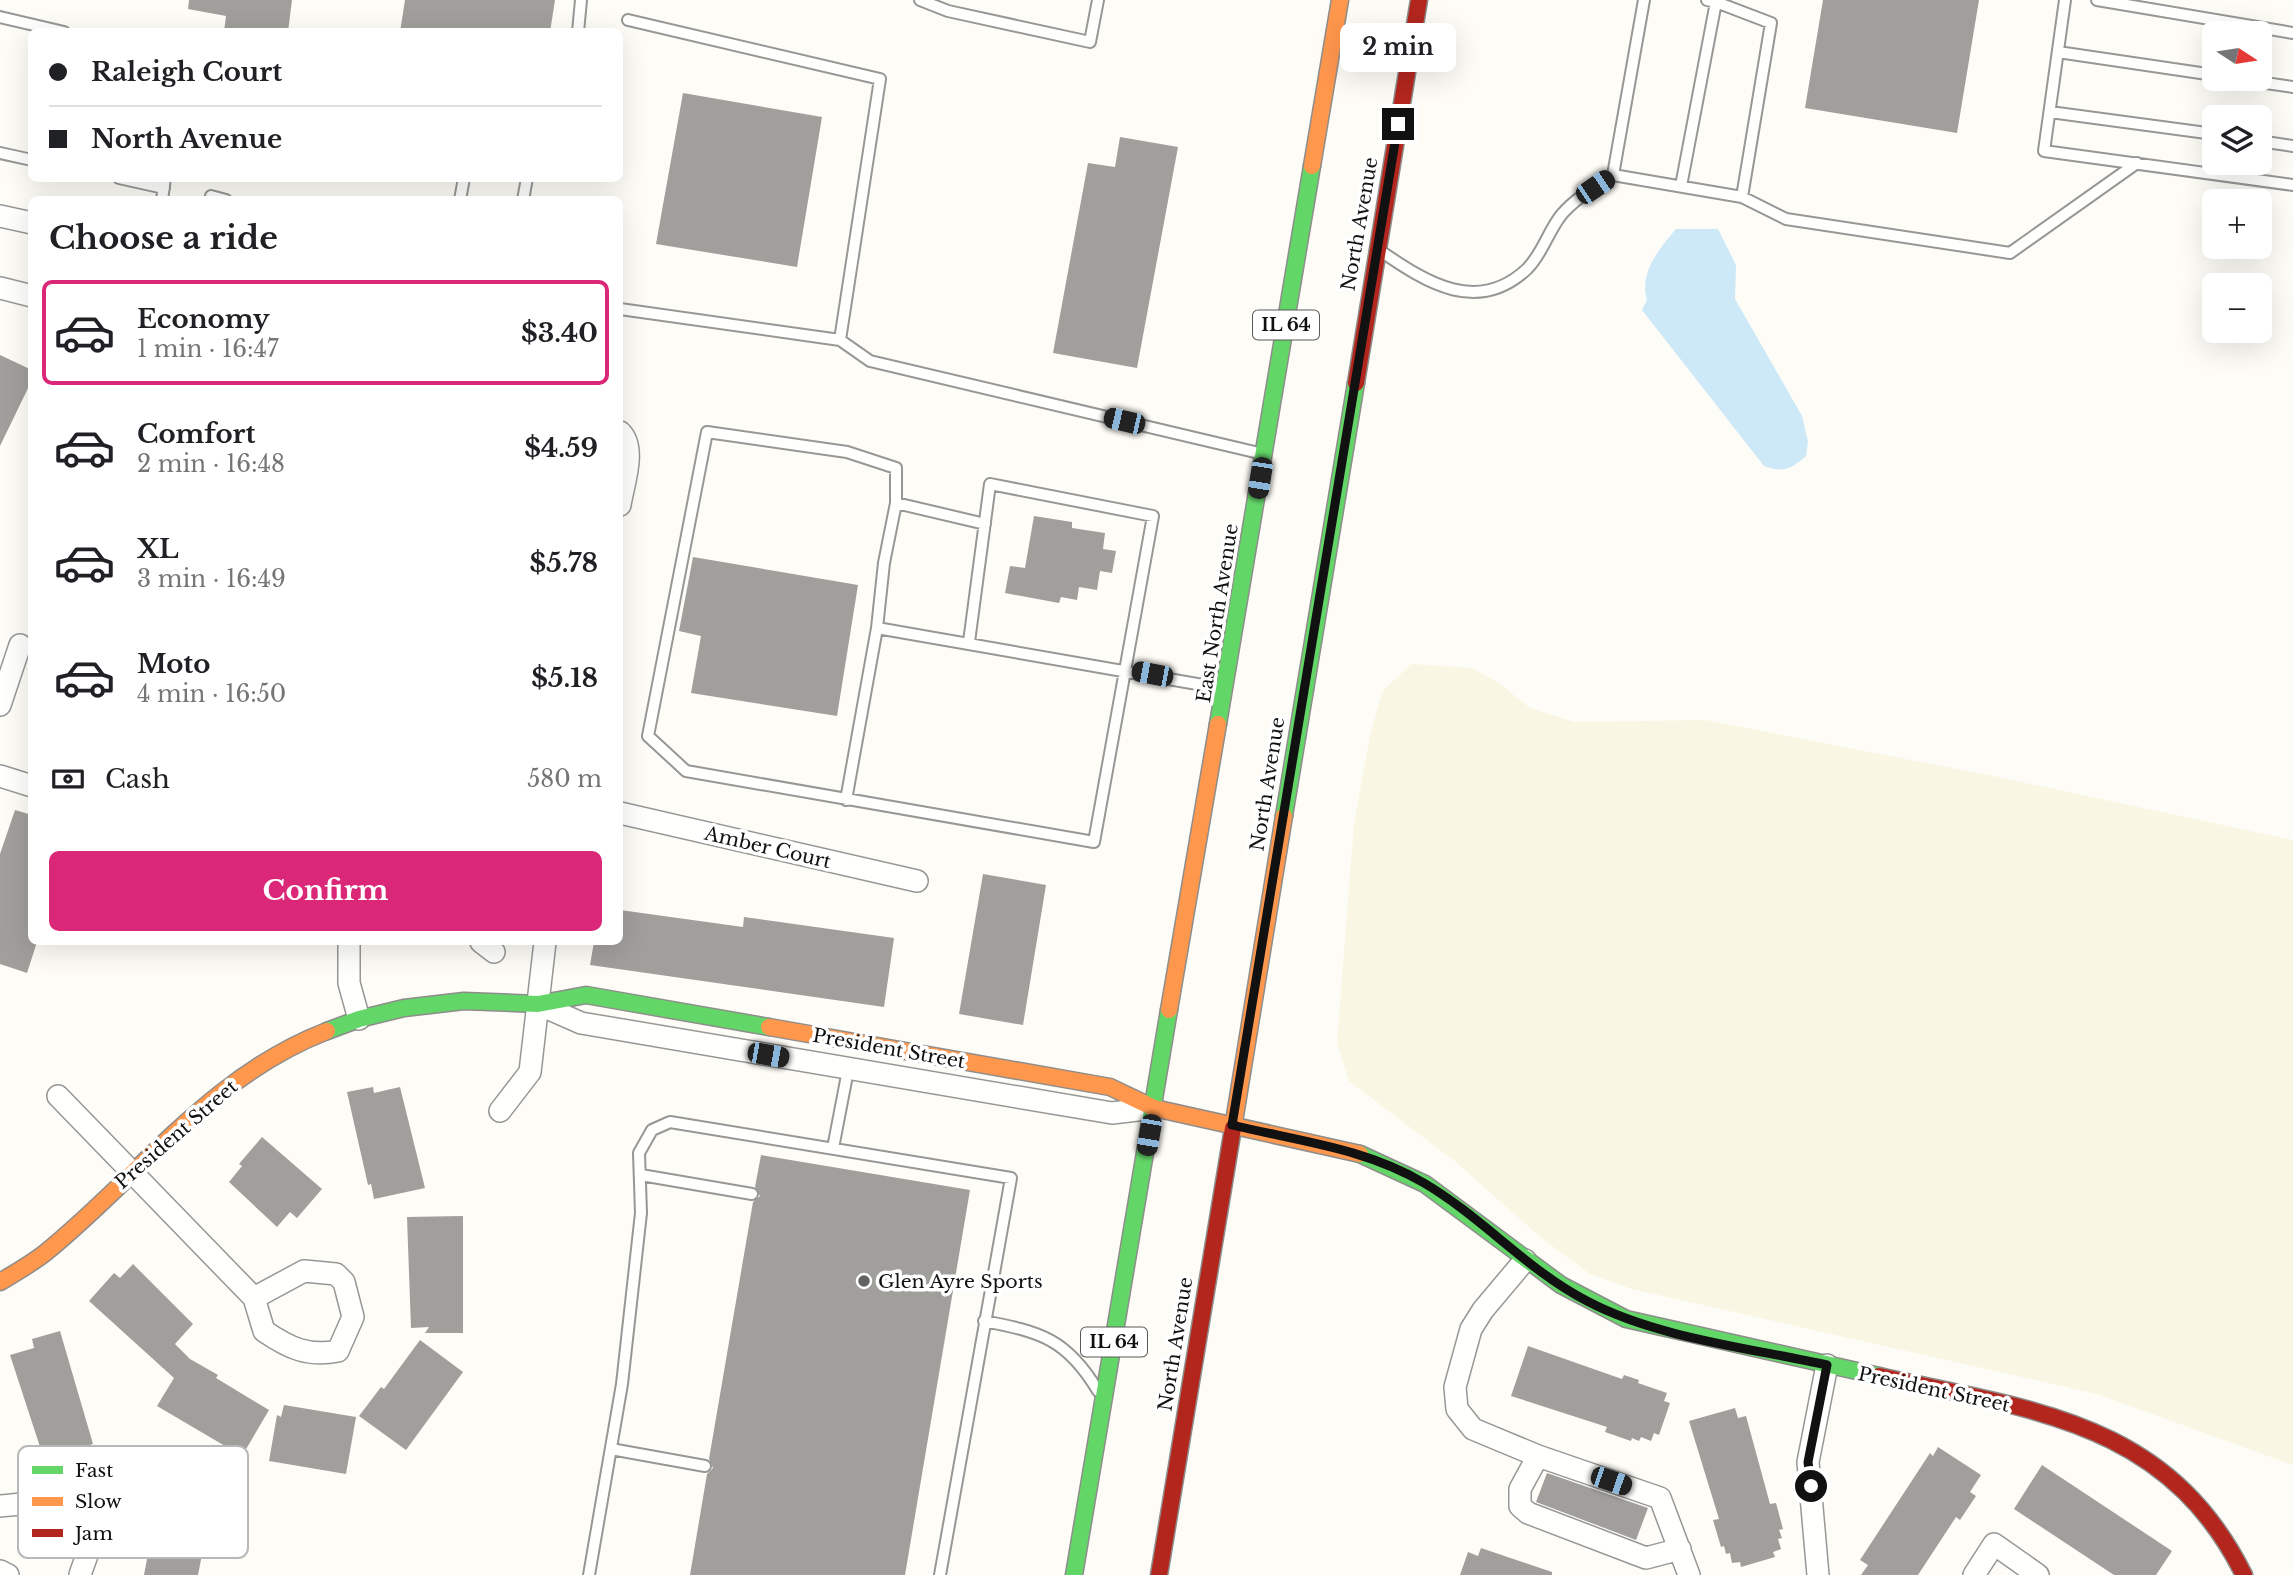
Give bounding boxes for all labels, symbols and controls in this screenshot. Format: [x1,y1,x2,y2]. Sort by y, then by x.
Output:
north arrow [2202,21,2272,91]
map controls [2202,21,2272,343]
callout: 2 min [1340,23,1456,72]
text: 2 min [1362,33,1434,61]
text: Raleigh Court [91,56,282,88]
button: layers [2202,105,2272,175]
route end [1382,108,1414,140]
text: North Avenue [91,123,282,155]
street label: North Avenue [1336,155,1383,293]
car [1572,167,1619,207]
button: + [2202,189,2272,259]
text: Choose a ride [49,218,278,258]
button: − [2202,273,2272,343]
icon: car [53,301,116,364]
text: Economy [137,303,270,335]
road number: IL 64 [1253,310,1319,340]
text: $3.40 [521,317,598,349]
text: 1 min · 16:47 [137,335,279,363]
car [1102,406,1147,436]
icon: car [53,416,116,479]
text: Comfort [137,418,255,450]
text: $4.59 [524,432,598,464]
text: 2 min · 16:48 [137,450,285,478]
car [1247,456,1274,500]
street label: East North Avenue [1192,522,1243,704]
icon: car [53,531,116,594]
text: XL [137,533,179,565]
text: $5.78 [529,547,598,579]
text: 3 min · 16:49 [137,565,286,593]
icon: car [53,646,116,709]
text: Moto [137,648,210,680]
car [1130,660,1175,688]
text: $5.18 [531,662,598,694]
text: 4 min · 16:50 [137,680,286,708]
street label: North Avenue [1246,715,1289,853]
icon: cash [49,760,87,798]
text: Cash [105,763,170,795]
text: 580 m [527,765,602,793]
street label: Amber Court [701,822,834,873]
button: Confirm [49,851,602,931]
street label: President Street [811,1024,968,1073]
car [746,1041,791,1069]
street label: President Street [110,1074,243,1194]
car [1136,1112,1163,1158]
place label: Glen Ayre Sports [878,1270,1043,1293]
marker: Glen Ayre Sports [856,1273,872,1289]
street label: North Avenue [1154,1275,1197,1413]
road number: IL 64 [1081,1328,1147,1357]
street label: President Street [1856,1362,2013,1417]
legend [18,1446,248,1558]
text: Fast [75,1459,114,1482]
car [1588,1464,1635,1498]
route start [1795,1470,1827,1502]
text: Slow [75,1490,122,1513]
text: Jam [72,1522,113,1545]

